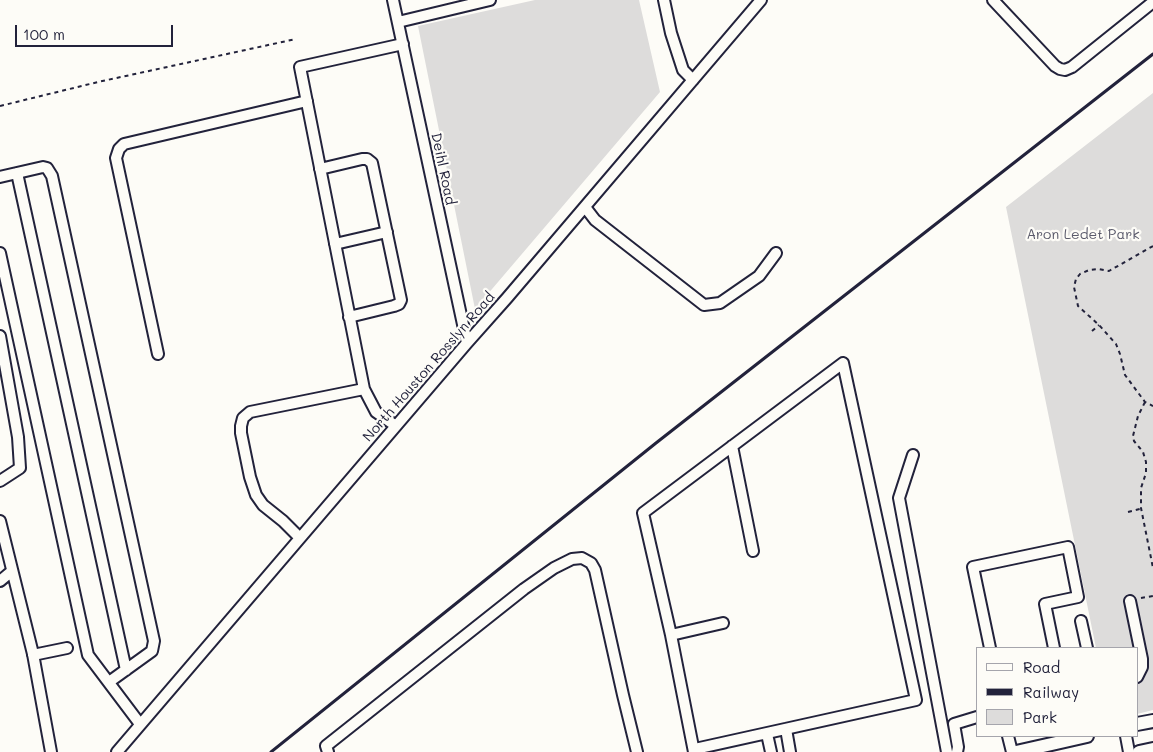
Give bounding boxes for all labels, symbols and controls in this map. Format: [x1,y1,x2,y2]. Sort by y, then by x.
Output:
scale bar [18,15,175,47]
text: 100 m [23,24,65,44]
street label: Deihl Road [427,131,459,207]
park label: Aron Ledet Park [1026,227,1140,243]
street label: North Houston Rosslyn Road [360,289,498,445]
legend [976,647,1138,737]
text: Road [1023,657,1060,677]
text: Railway [1023,682,1079,702]
text: Park [1023,707,1057,727]

